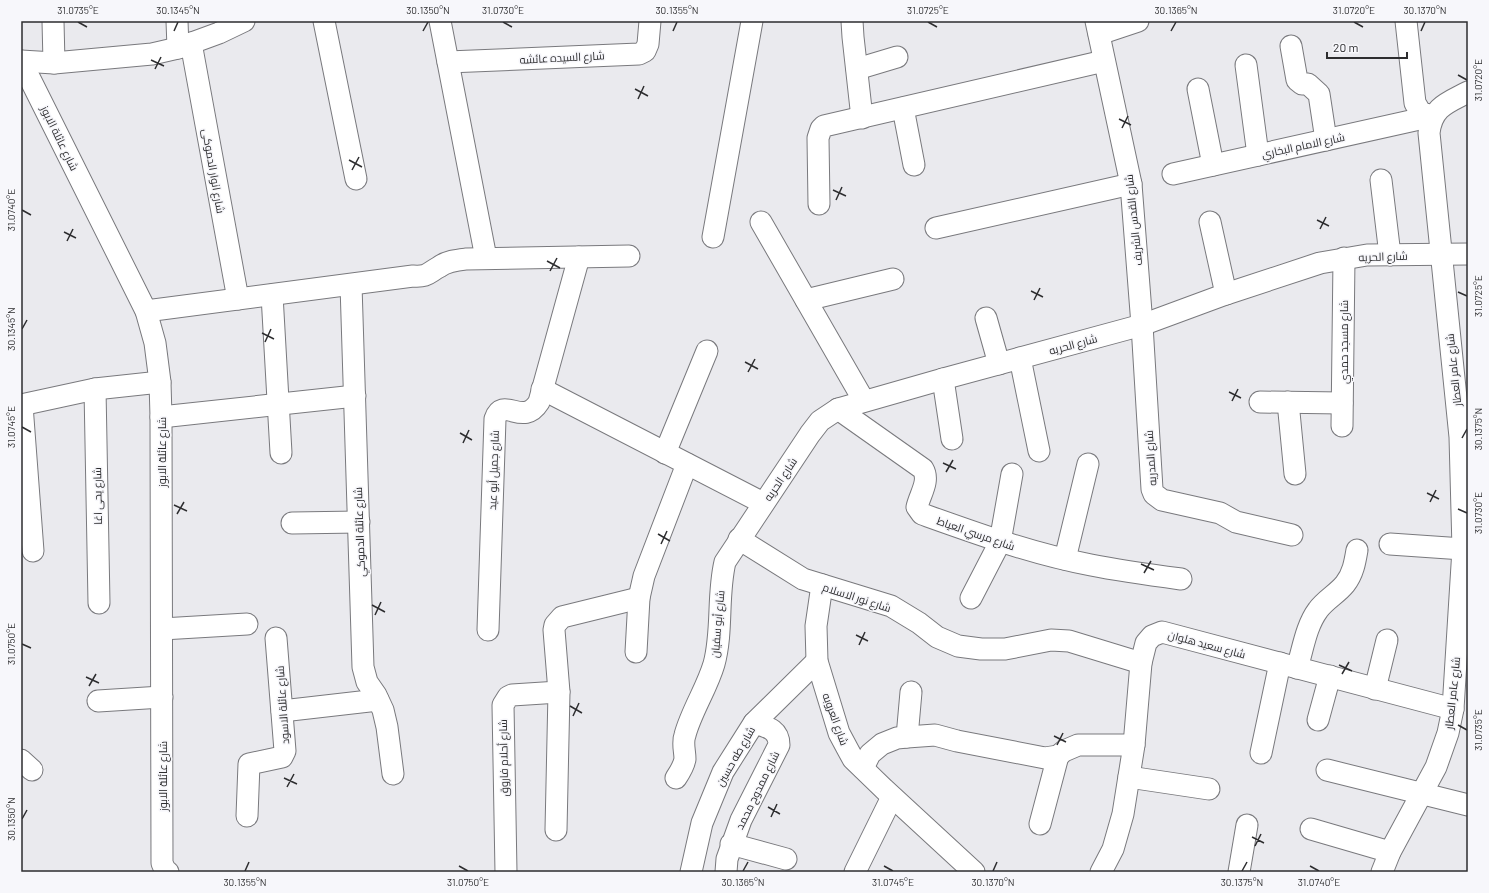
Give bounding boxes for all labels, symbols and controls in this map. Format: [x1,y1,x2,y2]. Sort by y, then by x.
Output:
text: 31.0735°E [57,4,99,16]
text: 30.1345°N [156,4,200,16]
text: 30.1350°N [406,4,450,16]
text: 31.0730°E [482,4,524,16]
text: 30.1355°N [655,4,699,16]
text: 31.0725°E [907,4,949,16]
text: 30.1365°N [1154,4,1198,16]
text: 31.0720°E [1333,4,1375,16]
text: 30.1370°N [1403,4,1447,16]
scale bar [1327,34,1407,60]
text: 20 m [1333,40,1359,54]
street label: شارع السيده عائشه [519,48,605,68]
text: 31.0720°E [1472,59,1484,101]
street label: شارع عائلة الابوز [36,103,81,173]
street label: شارع انوار الدموكى [198,128,228,215]
street label: شارع الامام البخاري [1260,130,1346,163]
street label: شارع القدس الشريف [1122,173,1146,266]
text: 31.0740°E [5,189,17,231]
street label: شارع الحريه [1358,249,1408,265]
text: 31.0725°E [1472,275,1484,317]
street label: شارع مسجد حمدي [1337,300,1353,384]
text: 30.1345°N [5,307,17,351]
street label: شارع الحريه [1047,331,1099,359]
street label: شارع عامر العطار [1443,333,1465,408]
text: 31.0745°E [5,406,17,448]
text: 30.1375°N [1472,408,1484,450]
street label: شارع عائلة الابوز [155,417,170,488]
street label: شارع جميل أبو عيد [485,430,503,510]
street label: شارع المدريه [1142,430,1160,486]
street label: شارع الحريه [761,455,801,504]
street label: شارع يحى اغا [90,467,106,525]
street label: شارع عائلة الدموكي [351,487,370,577]
text: 31.0730°E [1472,492,1484,534]
street label: شارع مرسي العياط [935,514,1017,554]
street label: شارع نور الاسلام [820,580,893,616]
street label: شارع أبو سفيان [708,590,728,659]
text: 31.0750°E [5,623,17,665]
street label: شارع سعيد هلوان [1166,627,1247,663]
street label: شارع عامر العطار [1442,656,1464,731]
street label: شارع عائلة الاسود [273,665,293,745]
street label: شارع العروبه [819,691,852,748]
text: 31.0735°E [1472,709,1484,751]
street label: شارع أحلام فاروق [496,719,512,797]
street label: شارع طه حسين [713,724,759,789]
street label: شارع عائلة الابوز [156,741,171,812]
street label: شارع ممدوح محمد [732,749,783,832]
text: 30.1350°N [5,797,17,841]
text: 30.1355°N [223,876,267,888]
text: 31.0750°E [447,876,489,888]
text: 30.1365°N [721,876,765,888]
text: 31.0745°E [872,876,914,888]
text: 30.1370°N [971,876,1015,888]
text: 30.1375°N [1221,876,1263,888]
text: 31.0740°E [1298,876,1340,888]

